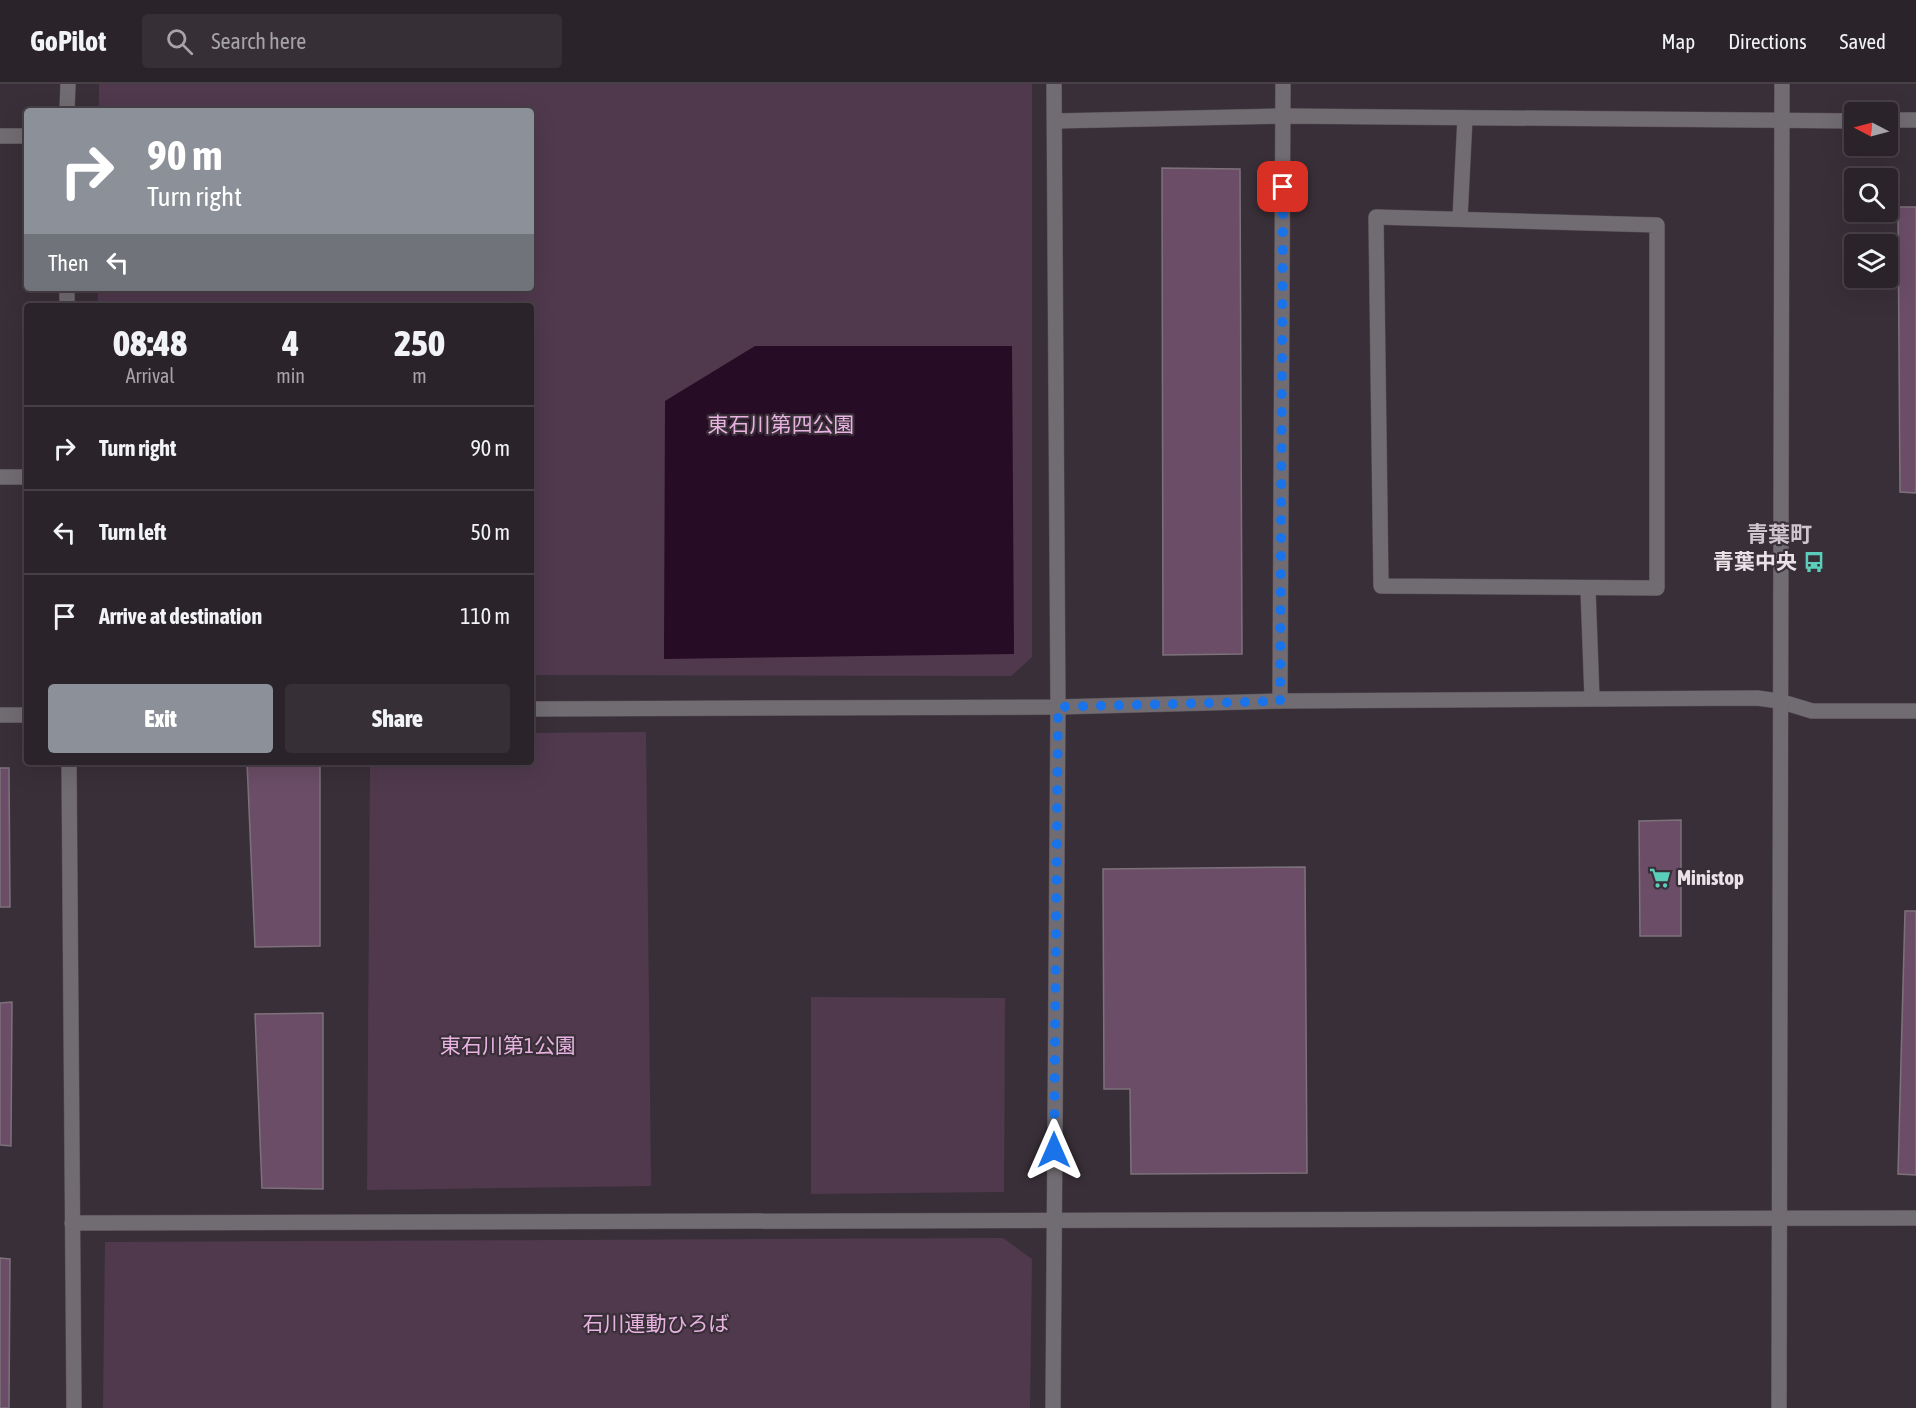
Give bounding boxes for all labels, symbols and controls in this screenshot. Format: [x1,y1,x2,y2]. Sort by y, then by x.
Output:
search box [142,14,562,68]
text: GoPilot [30,25,106,57]
icon: search [163,25,196,58]
text: Search here [211,28,306,54]
text: Map [1661,29,1695,53]
text: Directions [1728,29,1807,53]
text: Saved [1840,29,1886,53]
north arrow [1844,102,1898,156]
map controls [1844,102,1898,288]
text: 90 m [147,131,222,179]
icon: right [48,132,126,210]
pin [1257,161,1308,212]
button: search [1844,168,1898,222]
icon: arrive [1266,170,1299,203]
text: Turn right [147,181,242,212]
button: layers [1844,234,1898,288]
icon: left [101,246,134,279]
text: Then [48,250,89,276]
text: 08:48 [113,322,187,364]
text: 4 [282,322,299,364]
text: 250 [394,322,445,364]
text: Arrival [126,364,175,387]
text: min [276,364,305,387]
text: m [412,364,427,387]
park label: 東石川第四公園 [708,412,855,436]
icon: right [48,432,81,465]
text: Turn right [99,435,176,461]
text: 90 m [470,435,510,461]
icon: left [48,516,81,549]
text: Turn left [99,519,166,545]
text: 50 m [470,519,510,545]
district label: 青葉町 [1746,521,1812,547]
place label: 青葉中央 [1713,549,1797,573]
bus stop icon: 青葉中央 [1802,550,1826,574]
icon: arrive [48,600,81,633]
text: Arrive at destination [99,603,262,629]
text: 110 m [460,603,510,629]
button: Exit [48,684,273,753]
button: Share [285,684,510,753]
place label: Ministop [1677,865,1744,889]
supermarket icon: Ministop [1648,866,1672,890]
park label: 東石川第1公園 [440,1033,576,1057]
position arrow [1022,1118,1086,1182]
park label: 石川運動ひろば [583,1311,730,1335]

